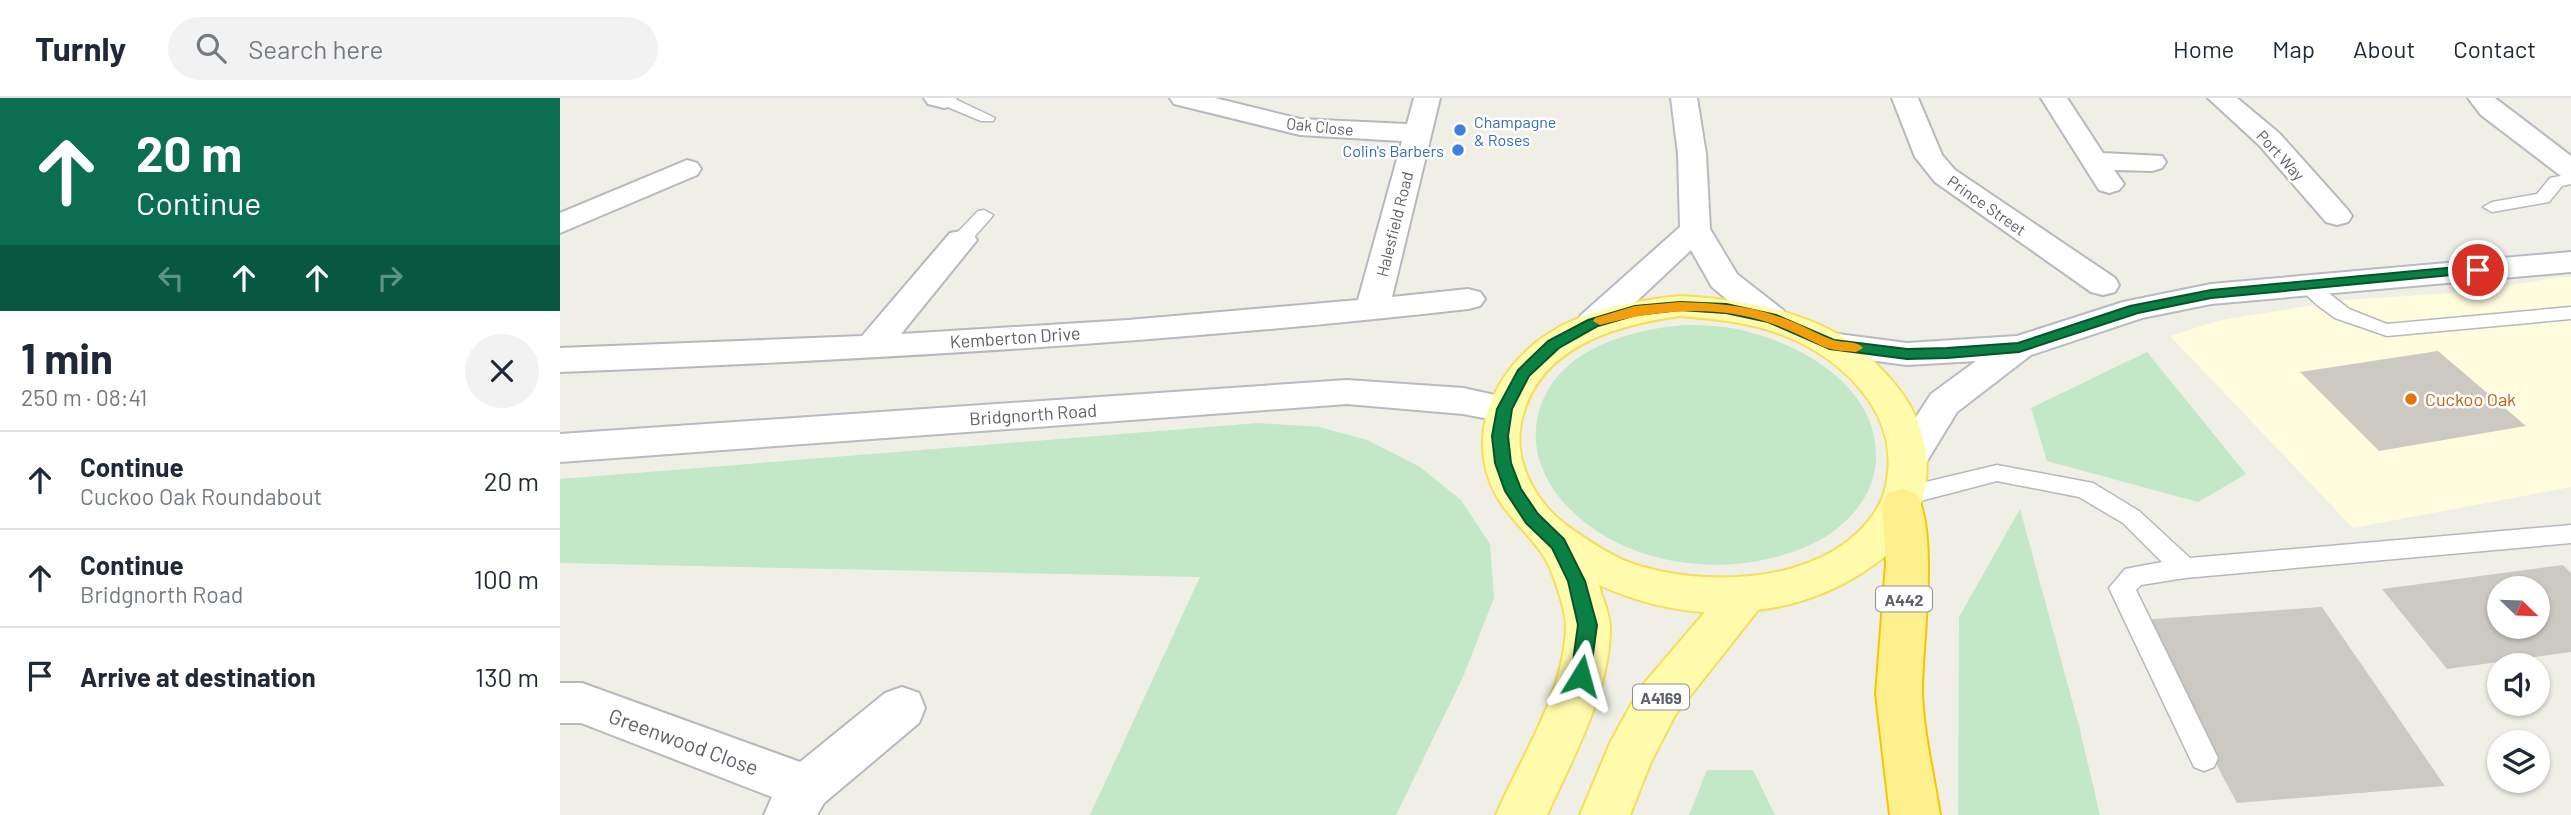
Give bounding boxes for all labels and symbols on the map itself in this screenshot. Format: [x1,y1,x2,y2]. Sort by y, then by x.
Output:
place label: Champagne & Roses [1474,112,1556,149]
street label: Oak Close [1285,113,1355,139]
marker: Champagne & Roses [1452,122,1468,138]
street label: Port Way [2253,126,2309,184]
place label: Colin's Barbers [1343,141,1444,160]
marker: Colin's Barbers [1450,142,1466,158]
street label: Halesfield Road [1372,169,1416,279]
street label: Prince Street [1944,171,2030,239]
pin [2448,240,2508,300]
street label: Kemberton Drive [949,321,1081,353]
place label: Cuckoo Oak [2425,388,2516,410]
marker: Cuckoo Oak [2403,391,2419,407]
street label: Bridgnorth Road [969,399,1097,429]
north arrow [2487,576,2550,639]
road number: A442 [1876,586,1932,612]
position arrow [1544,639,1618,713]
road number: A4169 [1633,684,1689,710]
street label: Greenwood Close [606,702,762,780]

